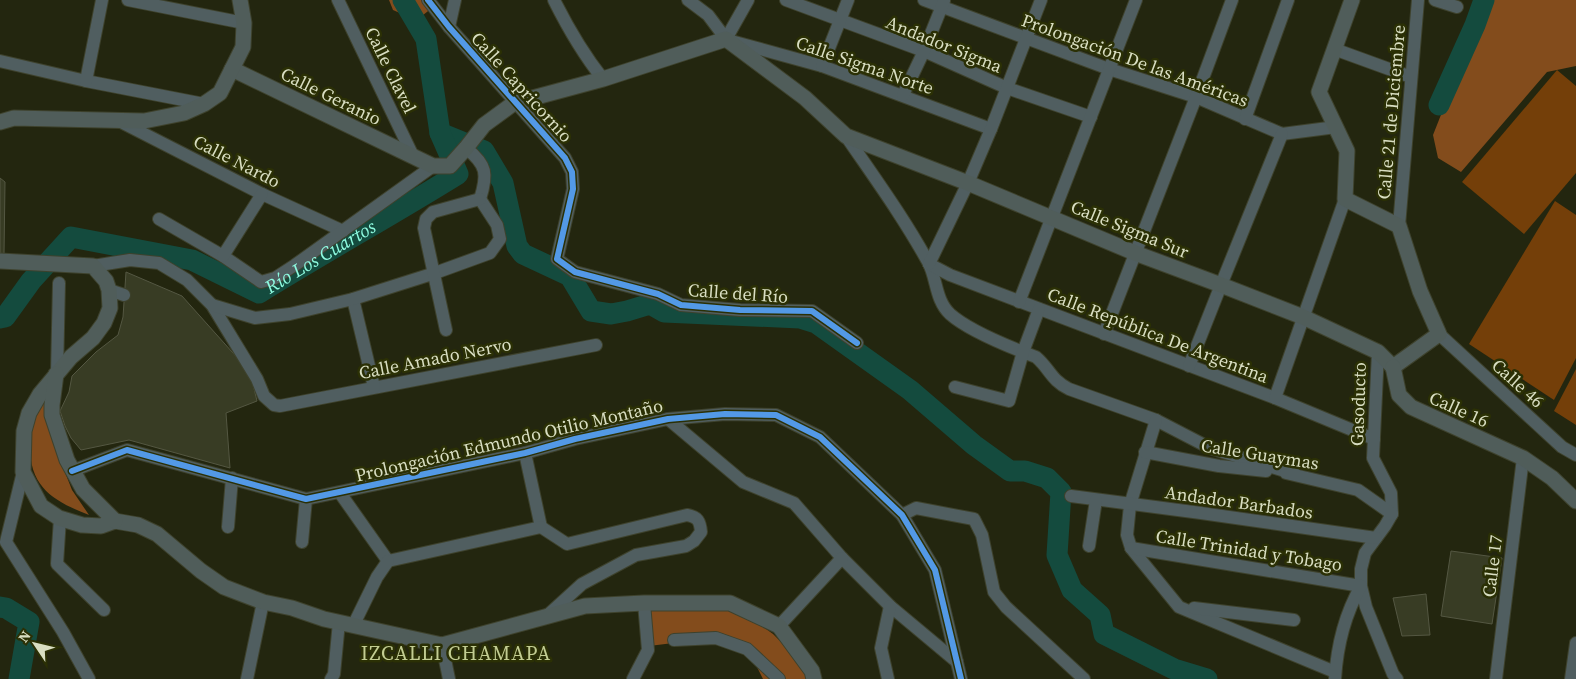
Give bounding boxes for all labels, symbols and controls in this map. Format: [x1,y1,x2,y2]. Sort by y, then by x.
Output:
street label: Prolongación De las Américas [1018,7,1252,113]
street label: Andador Sigma [882,9,1007,79]
street label: Calle Clavel [359,23,423,117]
street label: Calle 21 de Diciembre [1371,24,1411,200]
street label: Calle Capricornio [466,26,578,148]
street label: Calle Sigma Norte [793,30,937,100]
street label: Calle Geranio [277,61,385,131]
street label: Calle Nardo [189,128,285,194]
street label: Calle Sigma Sur [1067,194,1193,264]
water label: Río Los Cuartos [259,213,380,300]
street label: Calle del Río [687,277,789,309]
street label: Calle República De Argentina [1044,281,1273,389]
street label: Calle Amado Nervo [357,331,513,385]
street label: Calle 46 [1486,353,1550,413]
street label: Gasoducto [1344,361,1372,446]
street label: Calle 16 [1425,385,1493,433]
street label: Prolongación Edmundo Otilio Montaño [353,392,665,488]
street label: Calle Guaymas [1199,432,1321,476]
street label: Andador Barbados [1163,479,1315,525]
street label: Calle Trinidad y Tobago [1154,523,1344,577]
street label: Calle 17 [1476,533,1508,599]
north arrow [10,619,60,669]
text: N [13,627,35,646]
district label: IZCALLI CHAMAPA [361,639,551,667]

